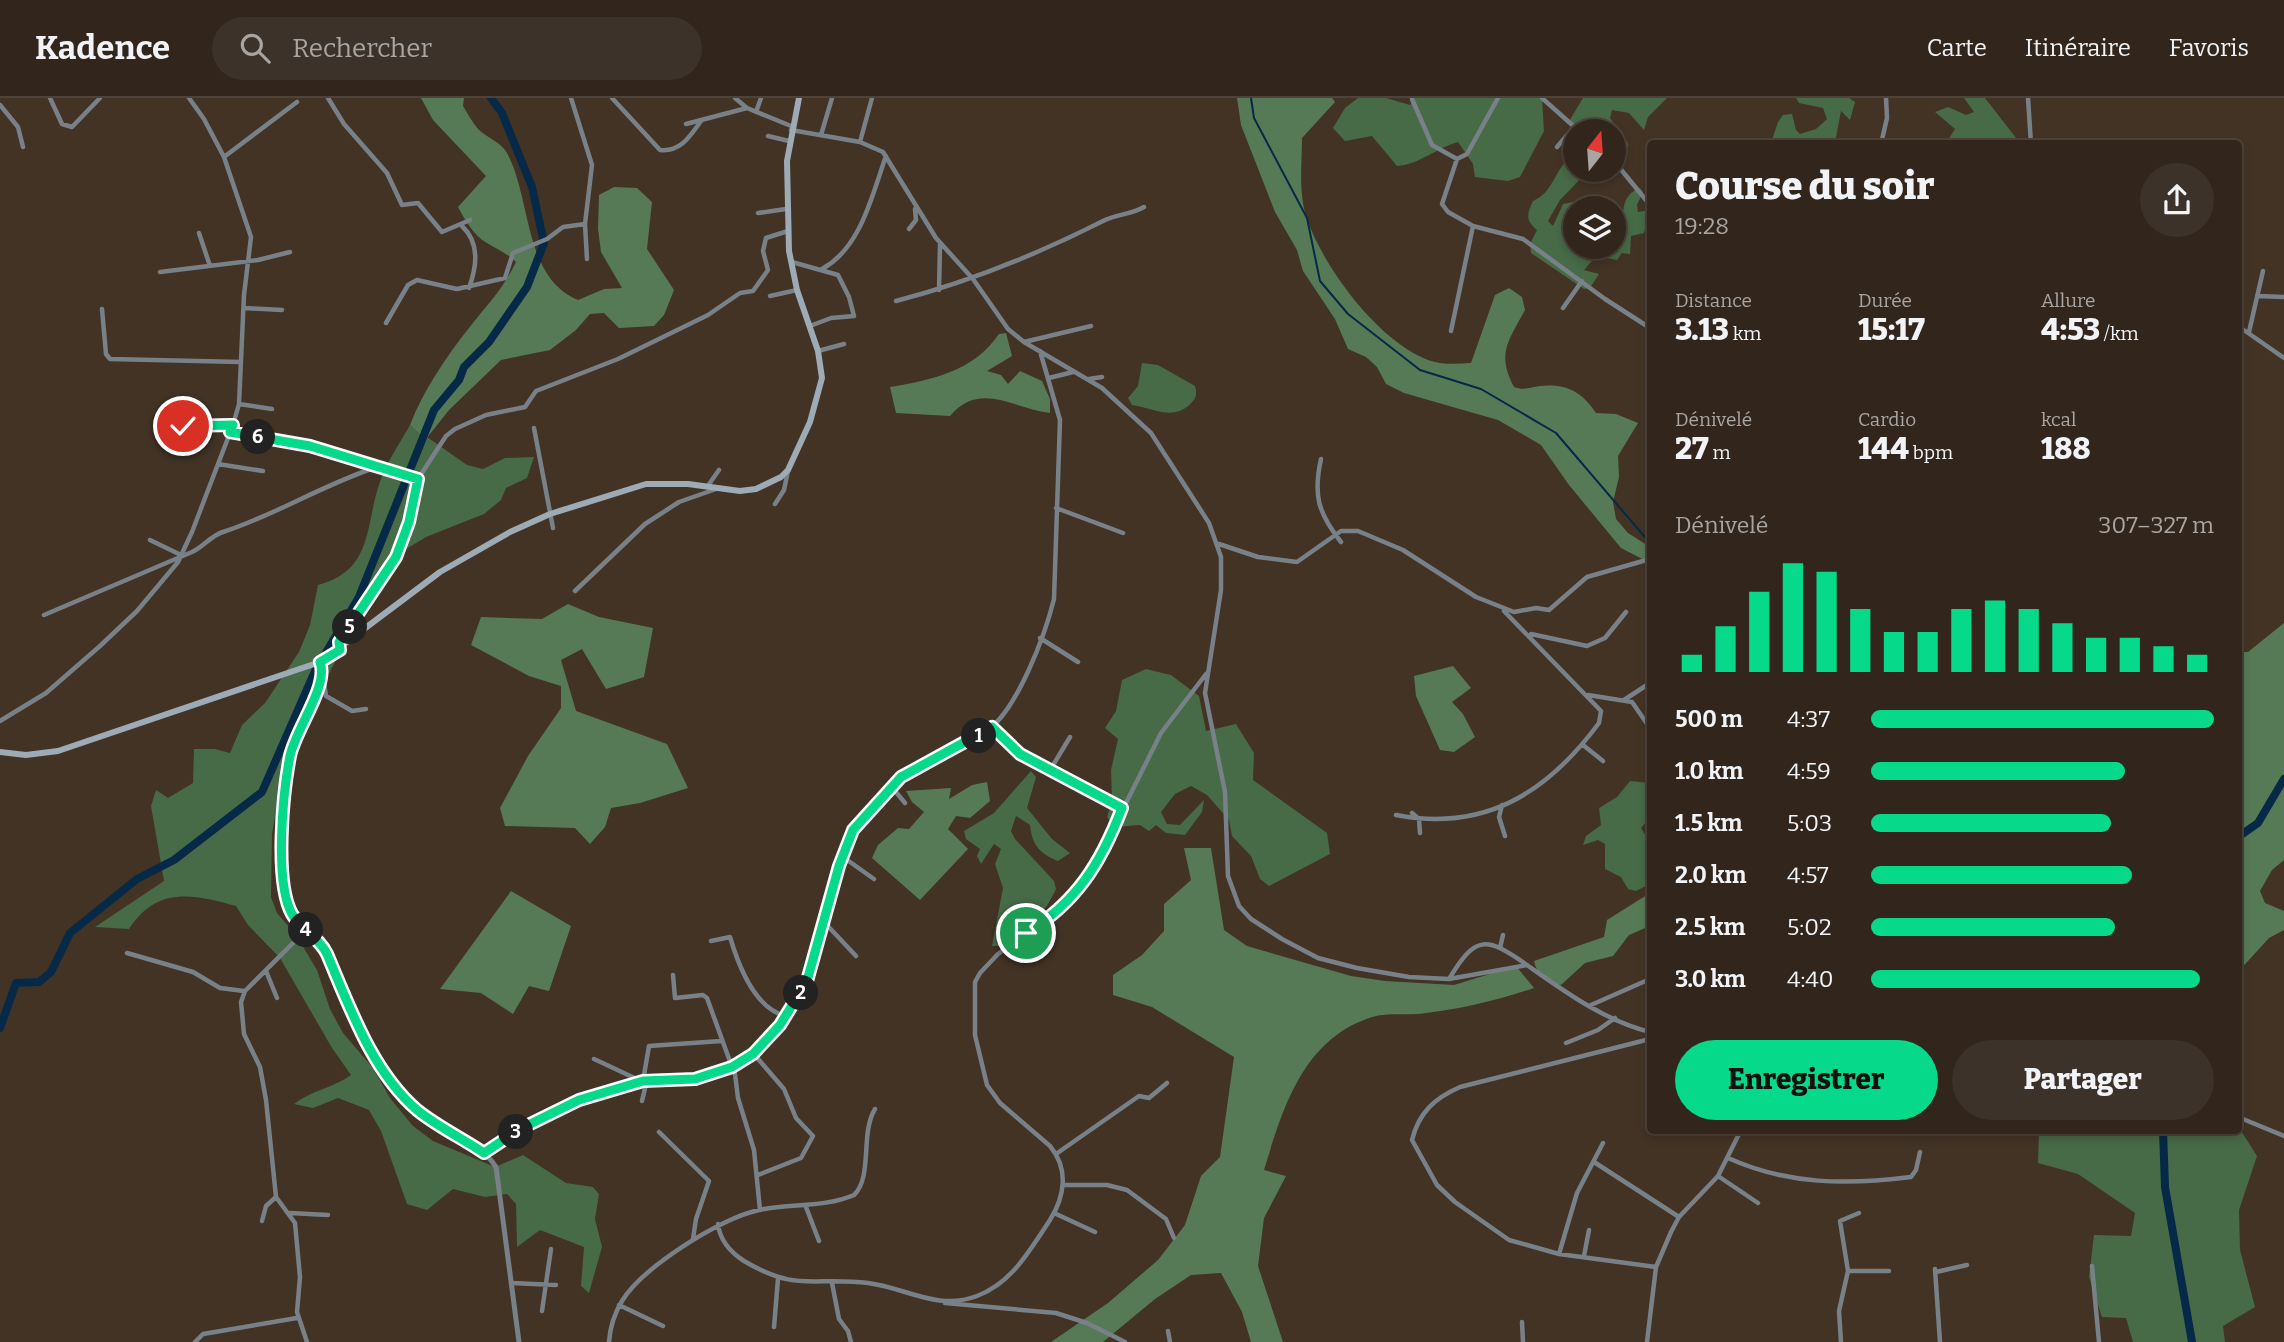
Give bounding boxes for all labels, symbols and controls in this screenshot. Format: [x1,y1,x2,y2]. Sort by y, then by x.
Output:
search box [212,17,702,80]
text: Kadence [35,28,170,68]
icon: search [236,29,274,67]
text: Rechercher [292,33,432,64]
text: Carte [1927,34,1987,62]
text: Itinéraire [2025,34,2131,62]
text: Favoris [2169,34,2249,62]
north arrow [1563,119,1626,182]
map controls [1563,119,1626,259]
text: Course du soir [1675,163,1935,209]
button: share [2140,163,2214,237]
button: layers [1563,196,1626,259]
text: 19:28 [1675,212,1729,240]
text: Distance [1675,289,1752,312]
text: Durée [1858,289,1912,312]
text: Allure [2041,289,2095,312]
text: 3.13 [1675,312,1729,348]
text: 15:17 [1858,312,1925,348]
text: 4:53 [2041,312,2100,348]
text: km [1729,322,1761,345]
text: /km [2100,322,2139,345]
pin [153,396,213,456]
icon: check [164,407,202,445]
text: Dénivelé [1675,408,1752,431]
text: Cardio [1858,408,1916,431]
text: kcal [2041,408,2076,431]
pin: 6 [240,420,276,454]
text: 6 [252,425,263,448]
text: 27 [1675,431,1709,467]
text: 144 [1858,431,1909,467]
text: 188 [2041,431,2090,467]
text: m [1709,441,1731,464]
text: bpm [1909,441,1953,464]
text: Dénivelé [1675,511,1768,539]
text: 307–327 m [2098,511,2214,539]
pin: 5 [332,610,368,644]
text: 5 [344,615,355,638]
text: 500 m [1675,705,1743,733]
text: 4:37 [1787,705,1830,733]
pin: 1 [962,718,996,754]
text: 1 [974,724,983,747]
text: 1.0 km [1675,757,1744,785]
text: 4:59 [1787,757,1831,785]
text: 1.5 km [1675,809,1742,837]
text: 5:03 [1787,809,1832,837]
text: 2.0 km [1675,861,1746,889]
text: 4:57 [1787,861,1829,889]
pin [996,903,1056,963]
pin: 4 [288,912,324,948]
text: 2.5 km [1675,913,1745,941]
text: 5:02 [1787,913,1831,941]
icon: arrive [1007,914,1045,952]
text: 4 [300,918,311,941]
text: 3.0 km [1675,965,1746,993]
text: 4:40 [1787,965,1833,993]
pin: 2 [784,976,818,1010]
text: 2 [795,981,806,1004]
button: Enregistrer [1675,1040,1938,1120]
button: Partager [1952,1040,2214,1120]
pin: 3 [498,1114,534,1150]
text: 3 [510,1120,521,1143]

